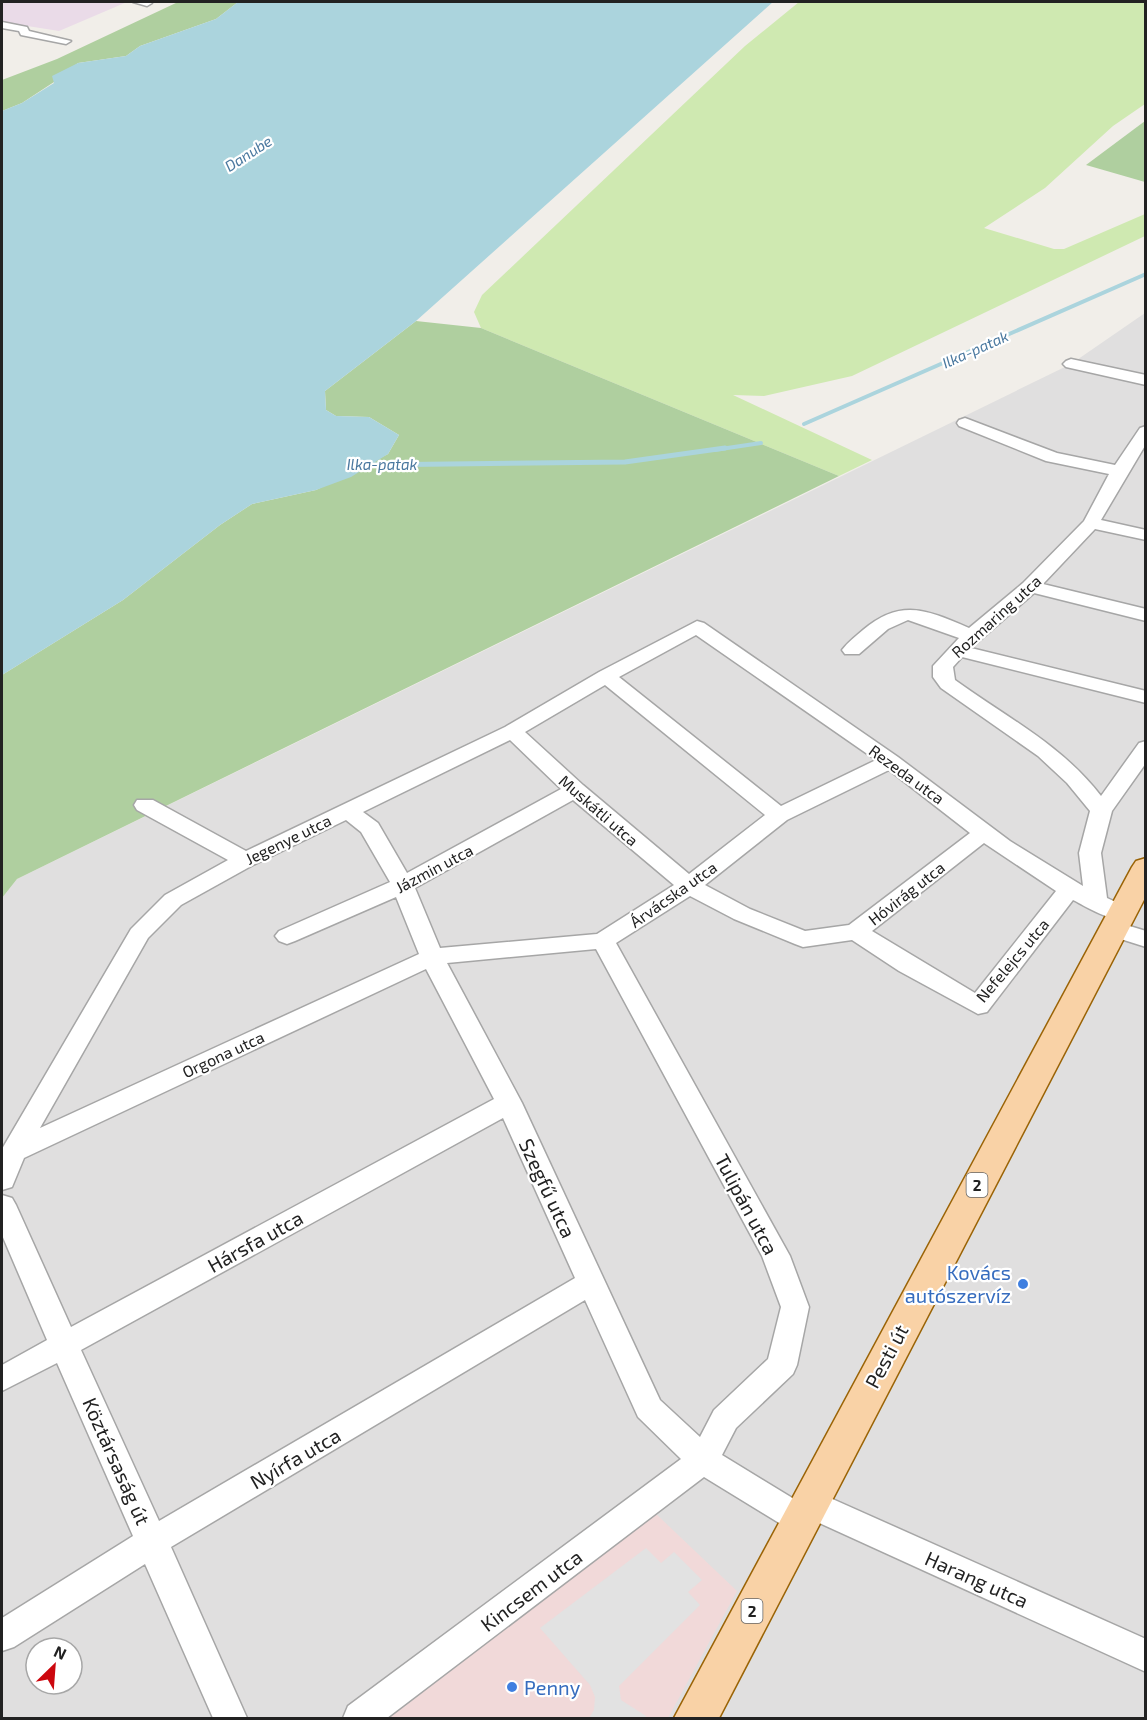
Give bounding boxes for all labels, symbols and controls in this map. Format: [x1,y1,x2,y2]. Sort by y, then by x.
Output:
water label: Danube [221,131,275,175]
water label: Ilka-patak [939,326,1011,372]
water label: Ilka-patak [347,455,418,473]
street label: Rozmaring utca [947,571,1045,661]
street label: Rezeda utca [866,740,948,808]
street label: Muskátli utca [556,771,642,849]
street label: Jegenye utca [242,810,334,868]
street label: Jázmin utca [392,840,476,896]
street label: Árvácska utca [626,857,720,931]
street label: Hóvirág utca [864,857,948,929]
street label: Nefelejcs utca [972,914,1053,1006]
street label: Orgona utca [179,1027,267,1081]
street label: Szegfű utca [515,1135,581,1241]
street label: Tulipán utca [710,1150,784,1258]
road number: 2 [966,1173,988,1197]
street label: Hársfa utca [203,1205,307,1277]
place label: Kovács autószervíz [905,1260,1011,1307]
marker: Kovács autószervíz [1016,1277,1030,1291]
street label: Pesti út [859,1320,913,1392]
street label: Köztársaság út [78,1394,156,1529]
street label: Nyírfa utca [245,1422,345,1494]
street label: Kincsem utca [476,1544,586,1636]
street label: Harang utca [922,1546,1032,1612]
road number: 2 [742,1599,762,1623]
north arrow [24,1636,84,1696]
text: N [51,1641,70,1663]
place label: Penny [524,1675,581,1699]
marker: Penny [505,1680,519,1694]

